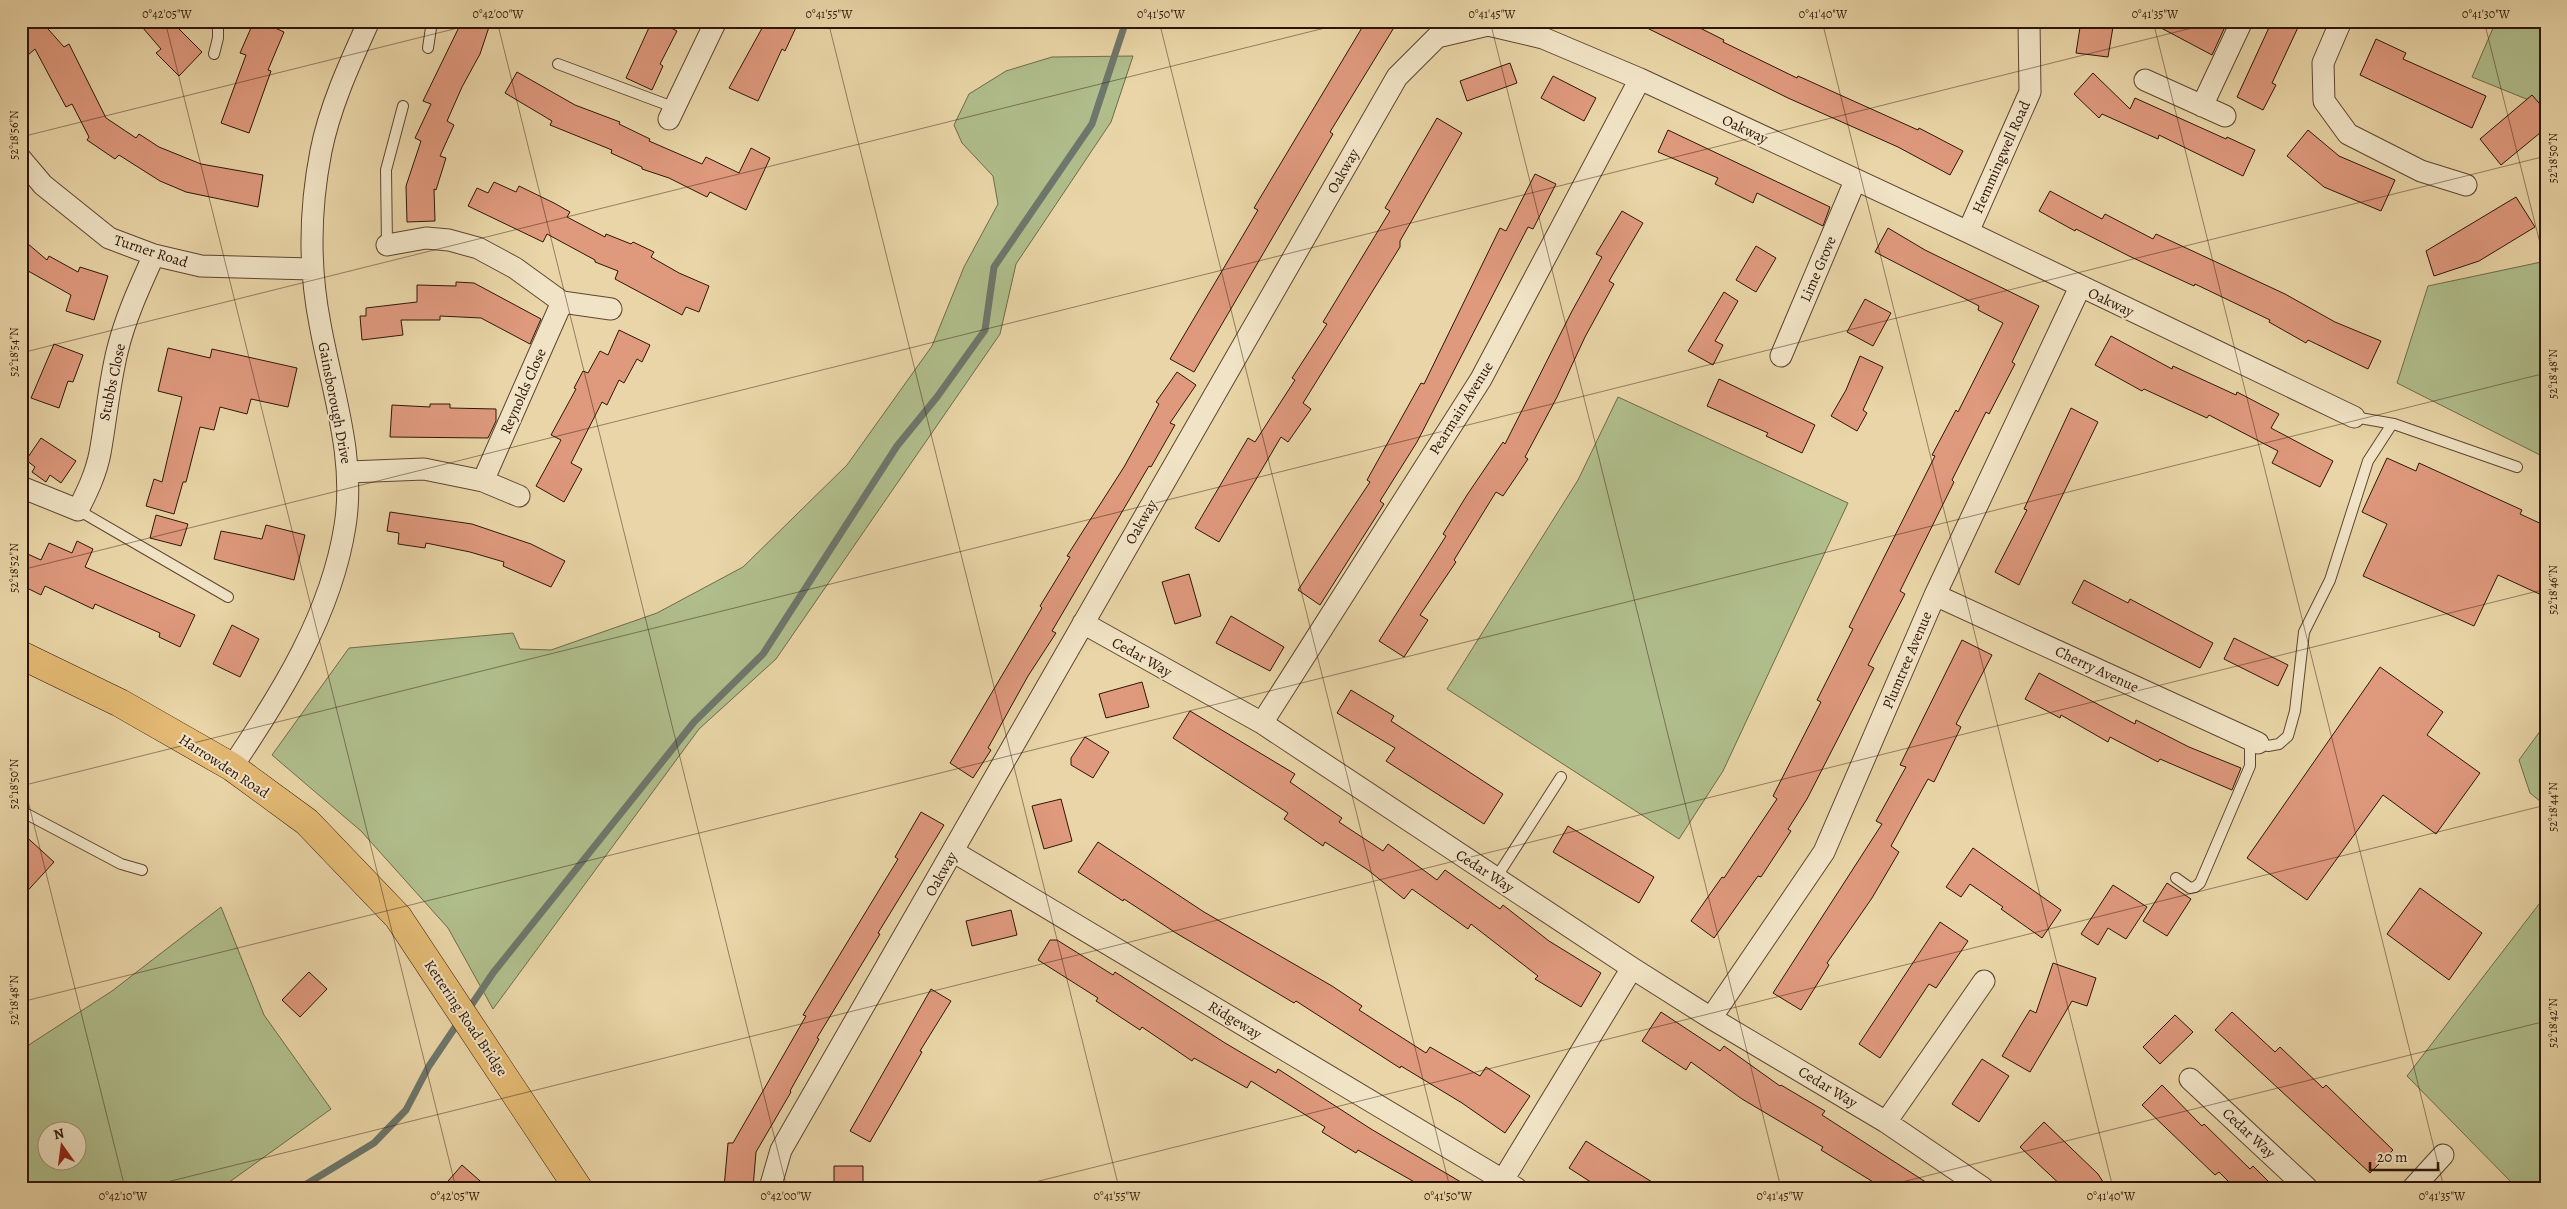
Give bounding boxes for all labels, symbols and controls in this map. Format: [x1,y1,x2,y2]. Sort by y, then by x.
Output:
text: 0°42'05"W [142,6,193,22]
text: 0°42'00"W [473,6,524,22]
text: 0°41'55"W [806,6,853,22]
text: 0°41'50"W [1137,6,1186,22]
text: 0°41'45"W [1468,6,1516,22]
text: 0°41'40"W [1799,6,1848,22]
text: 0°41'35"W [2132,6,2179,22]
text: 0°41'30"W [2462,6,2511,22]
street label: Hemmingwell Road [1967,97,2035,216]
text: 52°18'56"N [6,110,22,160]
street label: Oakway [1719,110,1772,148]
text: 52°18'50"N [2545,132,2561,183]
street label: Oakway [1322,145,1364,197]
street label: Turner Road [112,230,191,273]
street label: Lime Grove [1795,233,1841,305]
street label: Oakway [2085,283,2138,321]
text: 52°18'54"N [6,327,22,377]
street label: Gainsborough Drive [313,340,357,466]
street label: Stubbs Close [94,341,130,422]
street label: Reynolds Close [495,345,551,437]
text: 52°18'48"N [2545,349,2561,399]
street label: Pearmain Avenue [1424,357,1498,459]
street label: Oakway [1120,496,1162,548]
text: 52°18'52"N [6,543,22,593]
text: 52°18'46"N [2545,565,2561,615]
street label: Plumtree Avenue [1877,608,1937,712]
street label: Cedar Way [1108,632,1176,682]
street label: Cherry Avenue [2052,641,2142,697]
street label: Harrowden Road [175,729,274,803]
text: 52°18'50"N [6,758,22,809]
text: 52°18'44"N [2545,782,2561,832]
street label: Cedar Way [1452,845,1518,897]
street label: Oakway [920,848,962,900]
street label: Kettering Road Bridge [420,956,513,1080]
text: 52°18'48"N [6,975,22,1025]
street label: Ridgeway [1204,996,1266,1044]
text: 52°18'42"N [2545,998,2561,1048]
street label: Cedar Way [1795,1061,1862,1113]
street label: Cedar Way [2218,1103,2280,1163]
north arrow [38,1122,88,1172]
text: N [52,1123,66,1144]
scale bar [2370,1139,2437,1171]
text: 20 m [2377,1147,2408,1167]
text: 0°42'10"W [99,1188,148,1204]
text: 0°42'05"W [430,1188,481,1204]
text: 0°42'00"W [761,1188,812,1204]
text: 0°41'55"W [1094,1188,1141,1204]
text: 0°41'50"W [1424,1188,1473,1204]
text: 0°41'45"W [1756,1188,1804,1204]
text: 0°41'40"W [2087,1188,2136,1204]
text: 0°41'35"W [2419,1188,2466,1204]

